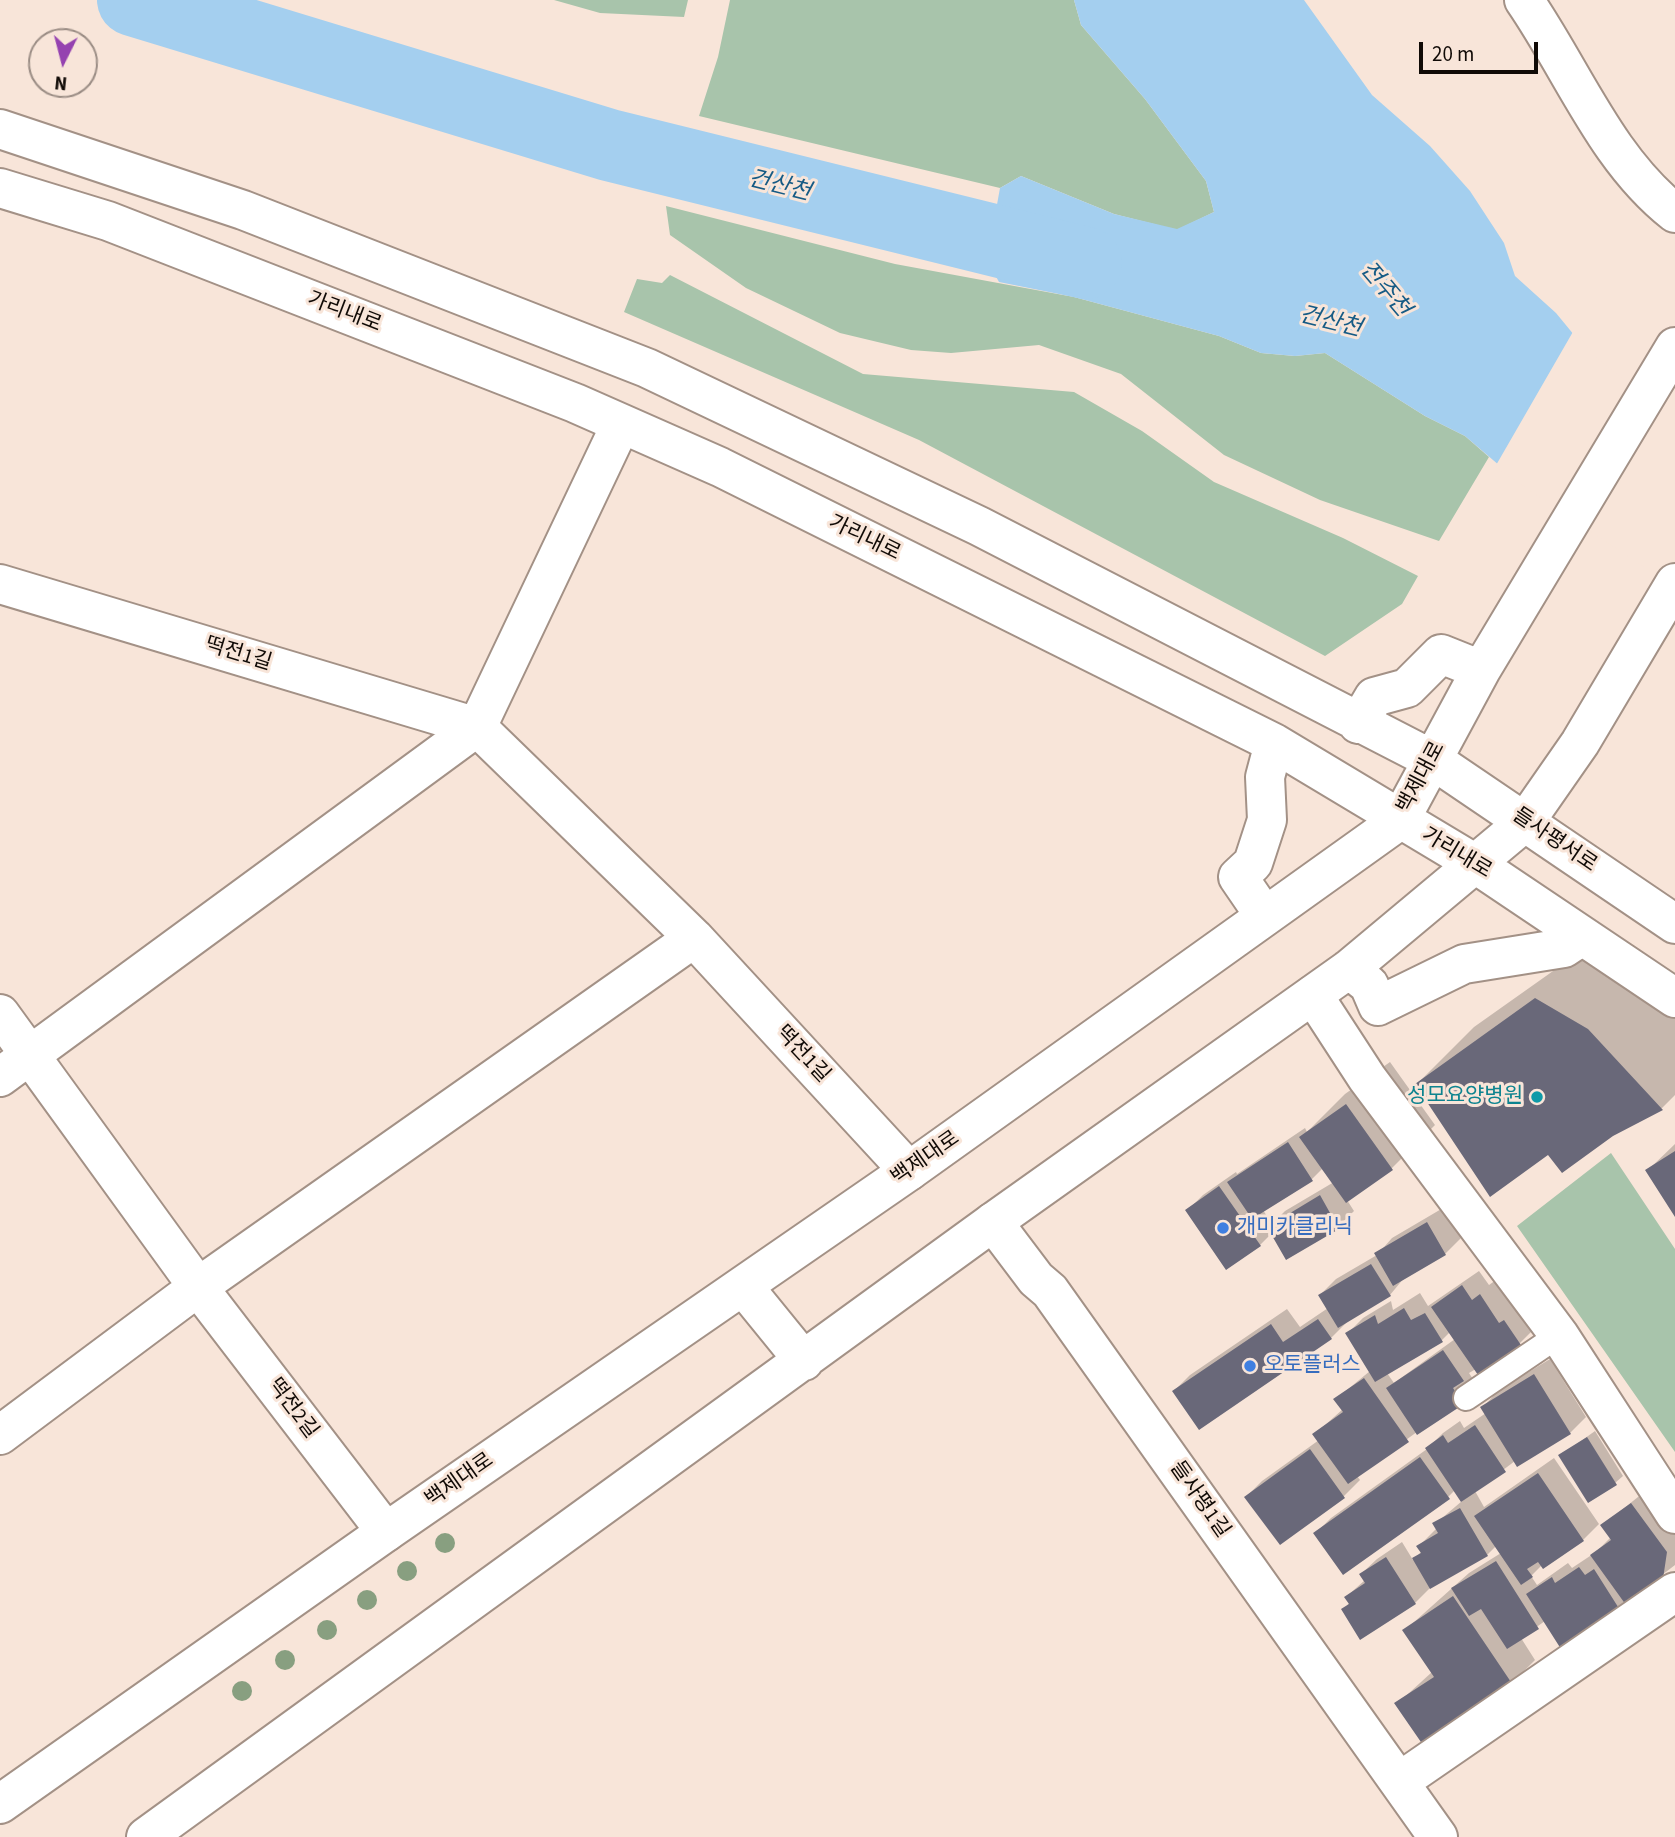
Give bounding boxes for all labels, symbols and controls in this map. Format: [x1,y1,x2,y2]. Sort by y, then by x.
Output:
north arrow [28,28,98,98]
scale bar [1423,28,1542,72]
text: 20 m [1432,39,1474,69]
text: N [53,68,69,96]
water label: 건산천 [745,166,813,208]
water label: 전주천 [1353,257,1415,323]
street label: 가리내로 [303,287,385,339]
water label: 건산천 [1296,302,1364,344]
street label: 가리내로 [824,511,904,567]
street label: 떡전1길 [202,633,274,677]
street label: 백제대로 [1393,738,1451,818]
street label: 들사평서로 [1507,804,1601,878]
street label: 가리내로 [1416,823,1496,885]
street label: 떡전1길 [769,1021,835,1089]
place label: 성모요양병원 [1407,1084,1523,1110]
marker: 성모요양병원 [1529,1089,1545,1105]
street label: 백제대로 [887,1127,965,1191]
place label: 개미카클리닉 [1237,1215,1353,1241]
marker: 개미카클리닉 [1215,1220,1231,1236]
place label: 오토플러스 [1264,1353,1361,1379]
marker: 오토플러스 [1242,1358,1258,1374]
street label: 떡전2길 [261,1374,323,1444]
street label: 백제대로 [421,1449,499,1513]
street label: 들사평1길 [1164,1457,1234,1543]

